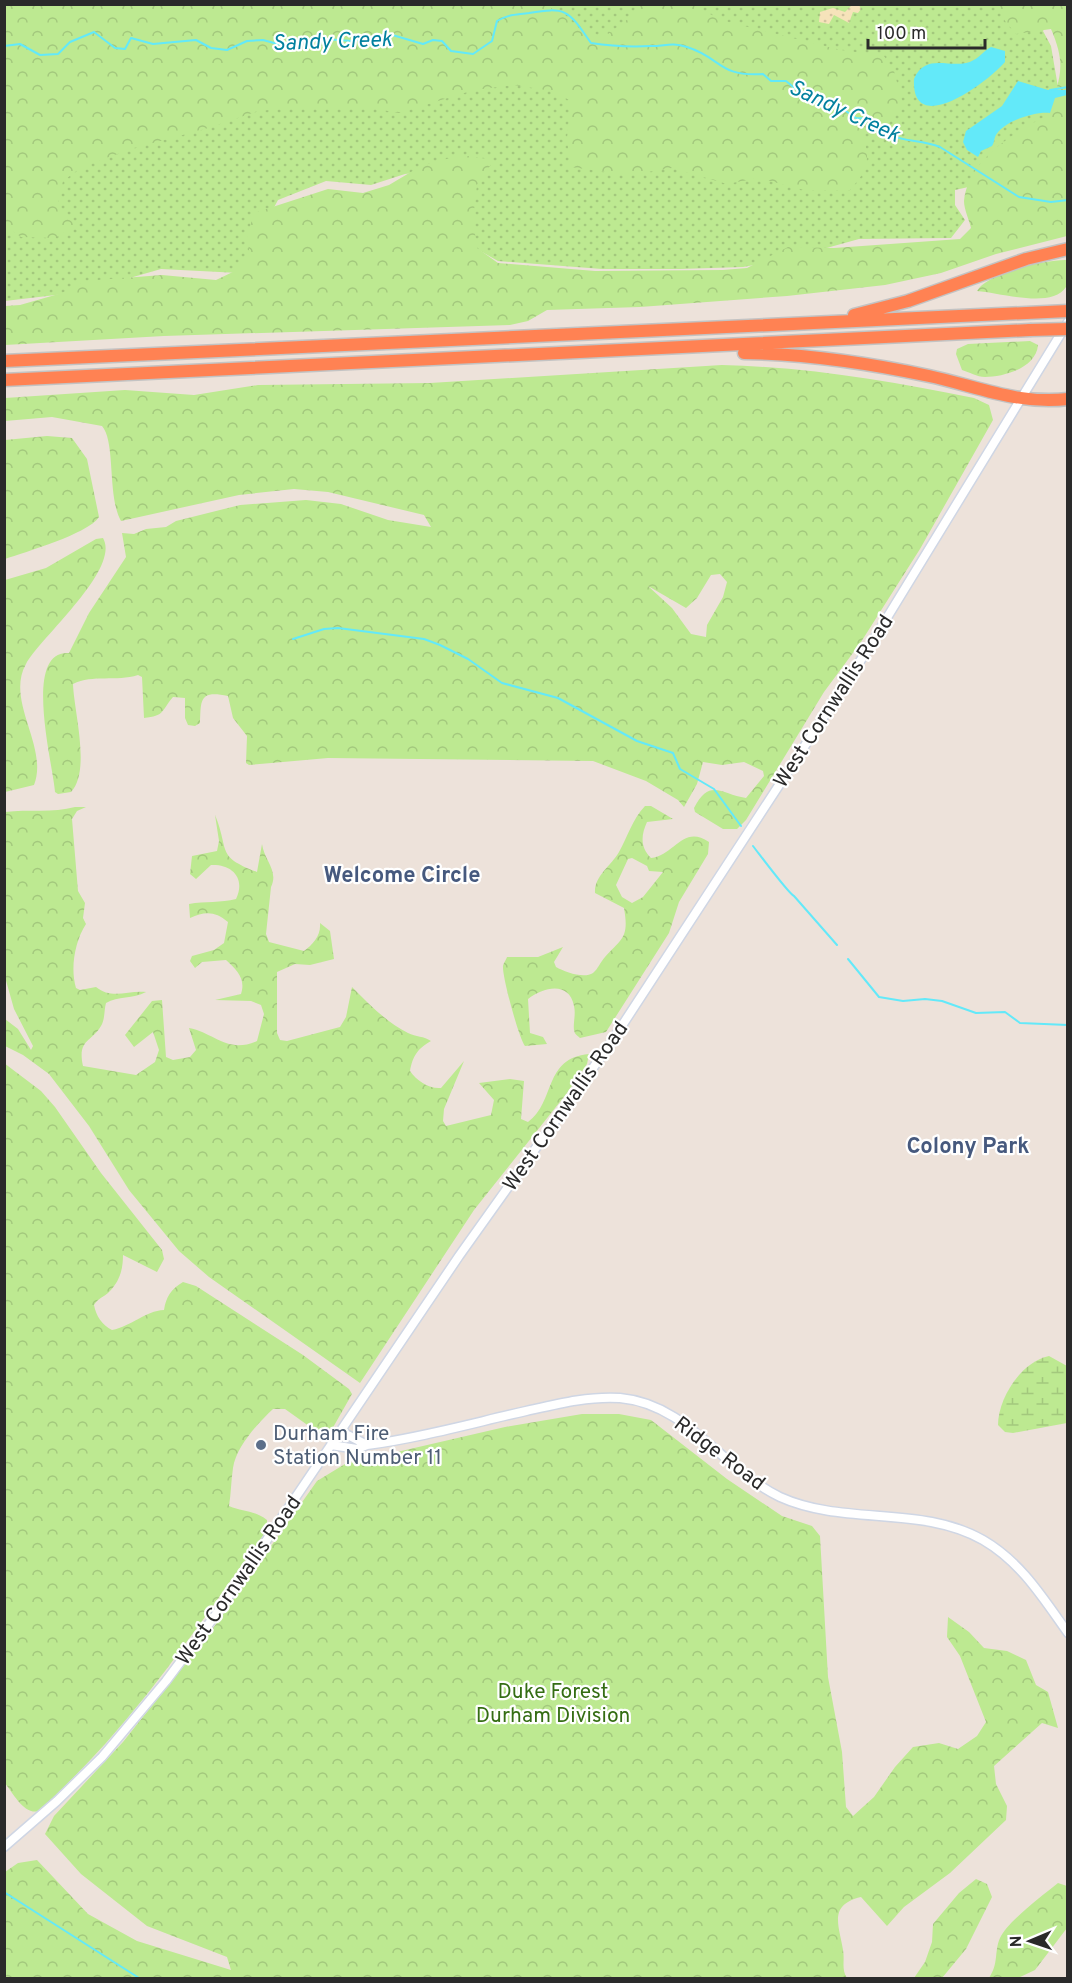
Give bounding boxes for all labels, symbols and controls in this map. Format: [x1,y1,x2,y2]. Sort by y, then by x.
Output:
scale bar [868,12,985,50]
text: 100 m [877,23,926,46]
water label: Sandy Creek [272,27,393,58]
water label: Sandy Creek [784,75,905,150]
street label: West Cornwallis Road [768,610,900,794]
district label: Welcome Circle [323,863,481,890]
street label: West Cornwallis Road [497,1017,635,1197]
district label: Colony Park [906,1134,1030,1161]
street label: Ridge Road [668,1411,770,1497]
place label: Durham Fire Station Number 11 [273,1421,442,1472]
marker: Durham Fire Station Number 11 [254,1438,268,1452]
street label: West Cornwallis Road [170,1491,308,1671]
park label: Duke Forest Durham Division [476,1679,630,1730]
north arrow [1000,1911,1060,1971]
text: N [1007,1935,1027,1948]

